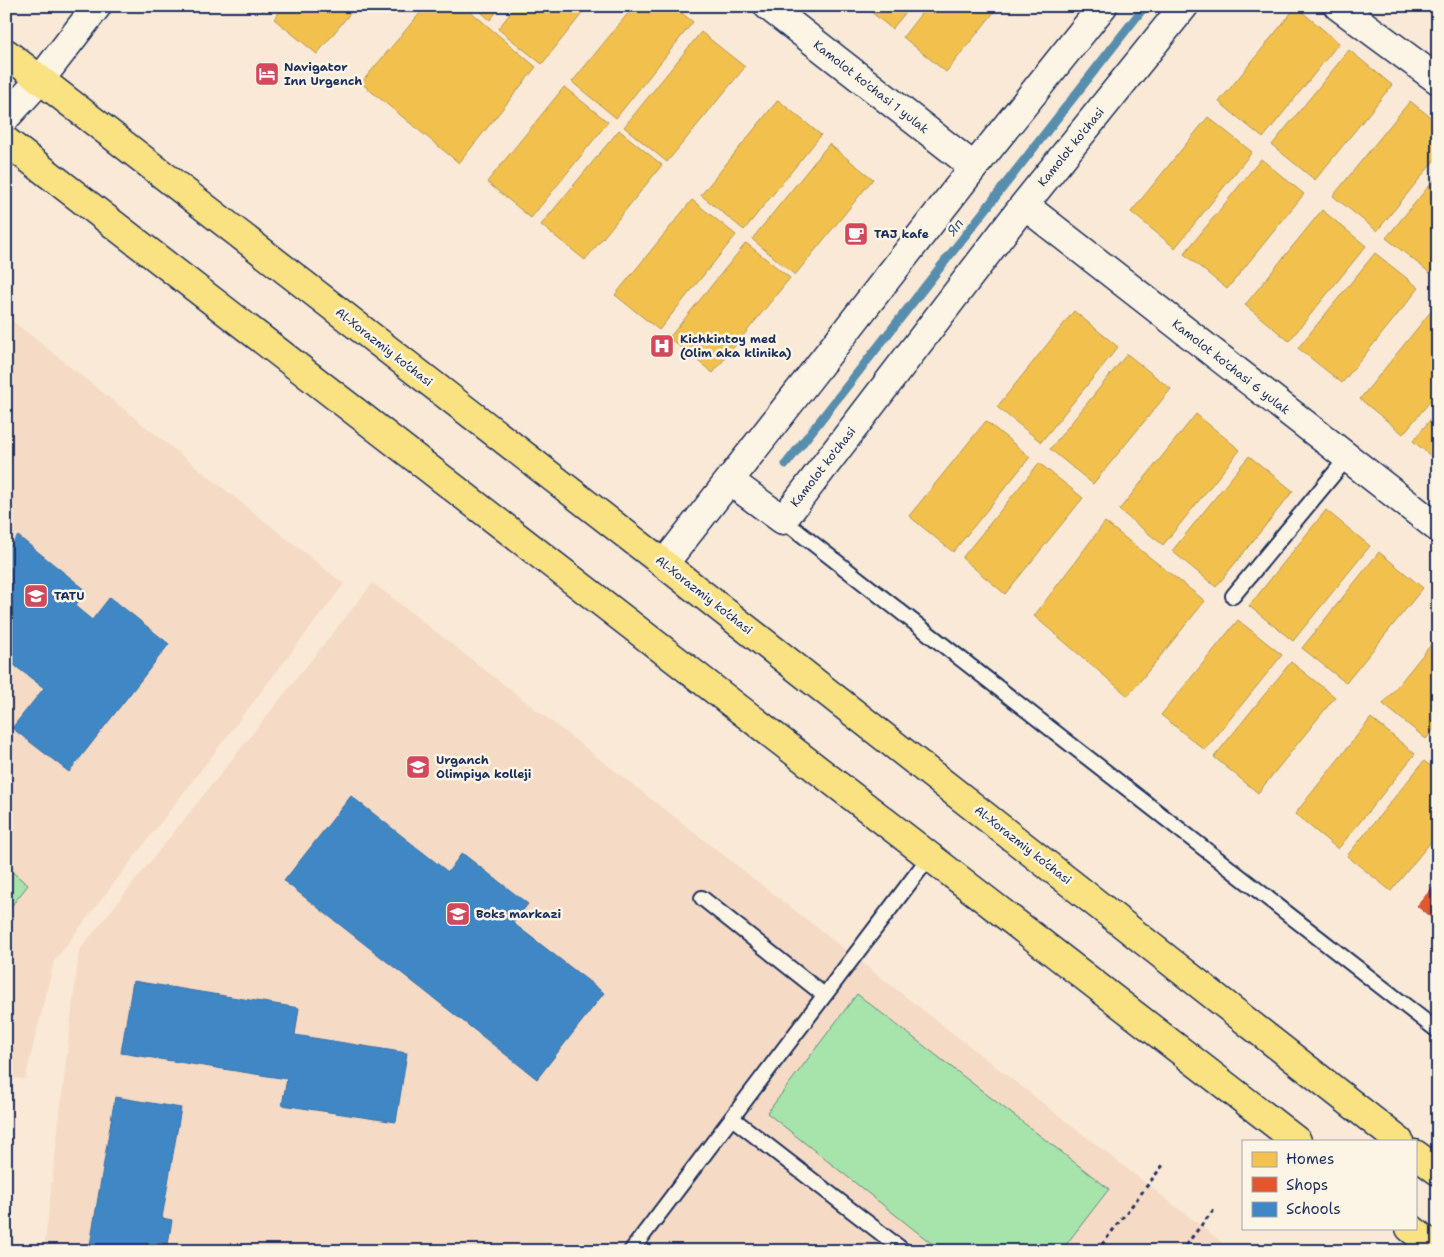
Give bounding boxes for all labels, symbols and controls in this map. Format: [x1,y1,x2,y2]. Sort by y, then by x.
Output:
street label: Kamolot ko'chasi 1 yulak [810,37,932,137]
place label: Navigator Inn Urgench [284,59,362,89]
hotel icon: Navigator Inn Urgench [254,61,280,87]
street label: Kamolot ko'chasi [1034,104,1108,190]
water label: Яп [942,215,967,240]
cafe icon: TAJ kafe [843,221,869,247]
place label: TAJ kafe [874,226,929,242]
street label: Al-Xorazmiy ko’chasi [332,304,436,390]
street label: Kamolot ko'chasi 6 yulak [1169,316,1293,418]
place label: Kichkintoy med (Olim aka klinika) [680,331,792,361]
hospital icon: Kichkintoy med (Olim aka klinika) [649,333,675,359]
street label: Kamolot ko'chasi [787,424,859,510]
street label: Al-Xorazmiy ko’chasi [652,552,756,638]
school or university icon: TATU [23,583,49,609]
place label: TATU [54,588,85,604]
place label: Urganch Olimpiya kolleji [436,752,532,782]
school or university icon: Urganch Olimpiya kolleji [405,754,431,780]
street label: Al-Xorazmiy ko’chasi [971,802,1075,888]
school or university icon: Boks markazi [445,901,471,927]
place label: Boks markazi [476,906,562,922]
legend [1242,1140,1416,1230]
text: Homes [1286,1149,1334,1169]
text: Shops [1286,1175,1328,1195]
text: Schools [1286,1199,1341,1219]

